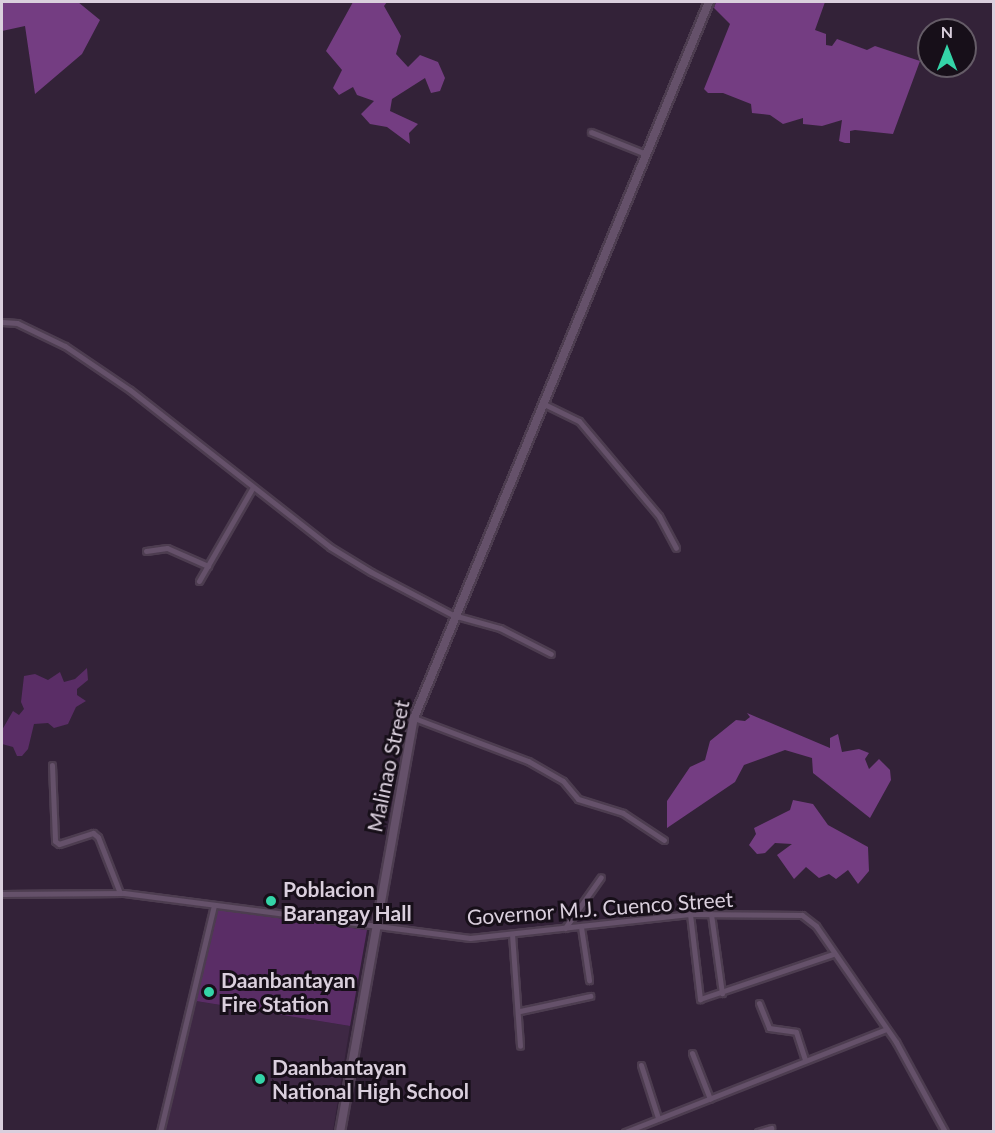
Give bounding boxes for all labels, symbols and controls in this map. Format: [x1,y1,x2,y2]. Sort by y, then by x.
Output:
north arrow [917,18,977,78]
text: N [941,22,953,41]
street label: Malinao Street [362,698,414,834]
place label: Poblacion Barangay Hall [283,876,412,926]
street label: Governor M.J. Cuenco Street [466,886,734,930]
marker: Poblacion Barangay Hall [264,894,278,908]
place label: Daanbantayan Fire Station [221,967,356,1017]
marker: Daanbantayan Fire Station [202,985,216,999]
place label: Daanbantayan National High School [272,1054,469,1104]
marker: Daanbantayan National High School [253,1072,267,1086]

